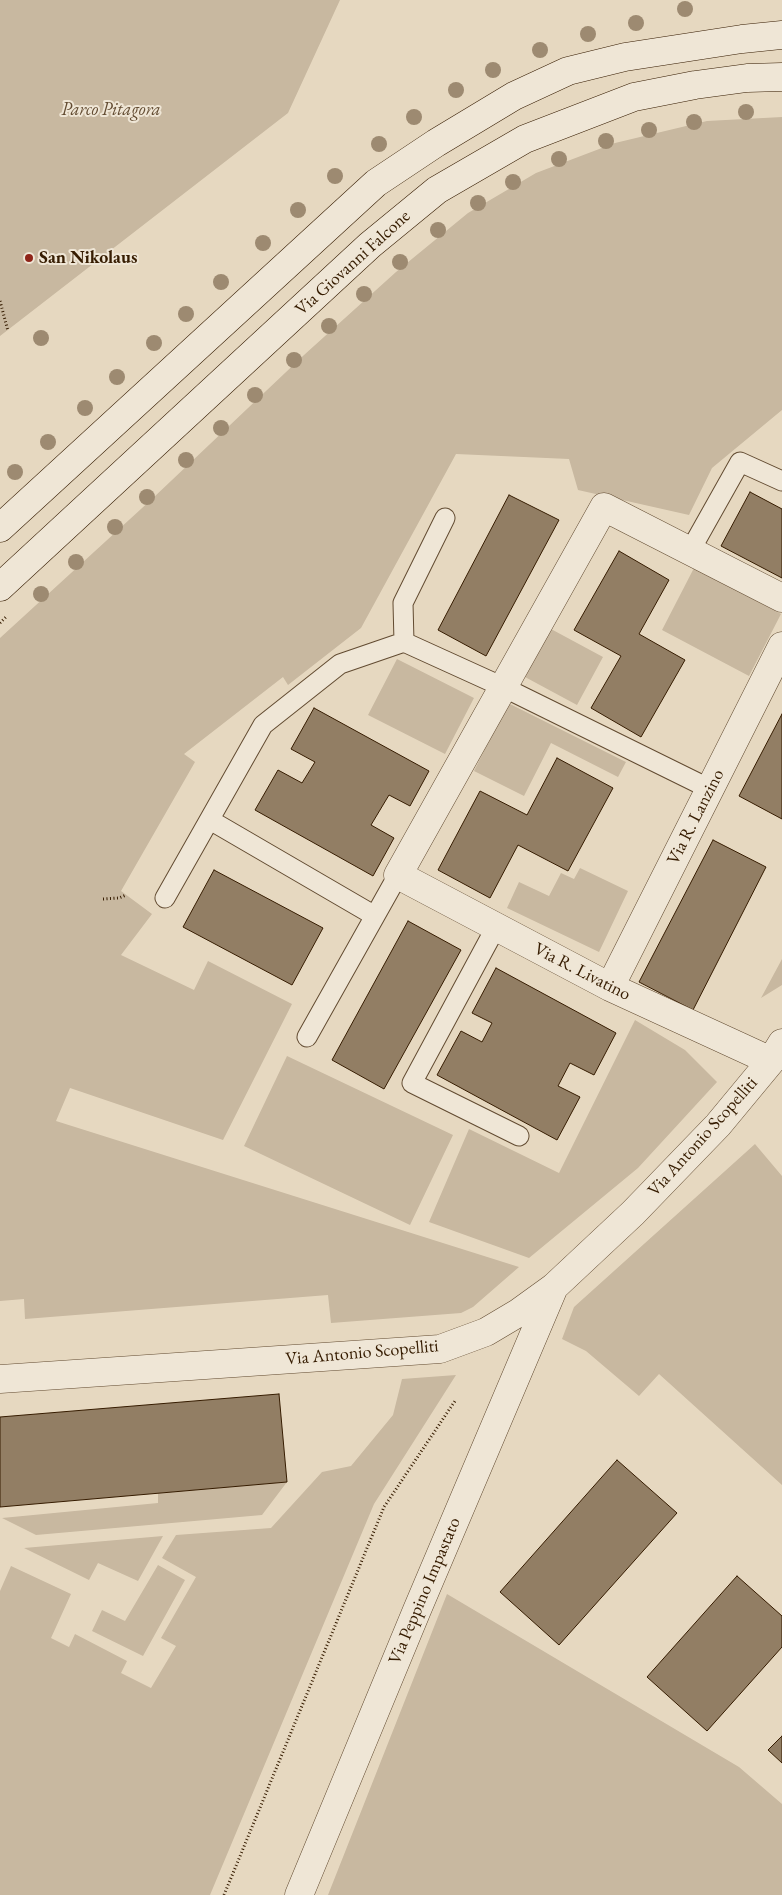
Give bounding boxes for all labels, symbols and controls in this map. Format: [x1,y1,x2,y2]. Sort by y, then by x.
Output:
park label: Parco Pitagora [61,99,161,121]
street label: Via Giovanni Falcone [291,206,415,320]
place label: San Nikolaus [39,247,137,269]
marker: San Nikolaus [23,252,35,264]
street label: Via R. Lanzino [663,766,729,868]
street label: Via R. Livatino [530,938,634,1006]
street label: Via Antonio Scopelliti [644,1073,762,1201]
street label: Via Antonio Scopelliti [285,1336,439,1370]
street label: Via Peppino Impastato [384,1514,466,1668]

